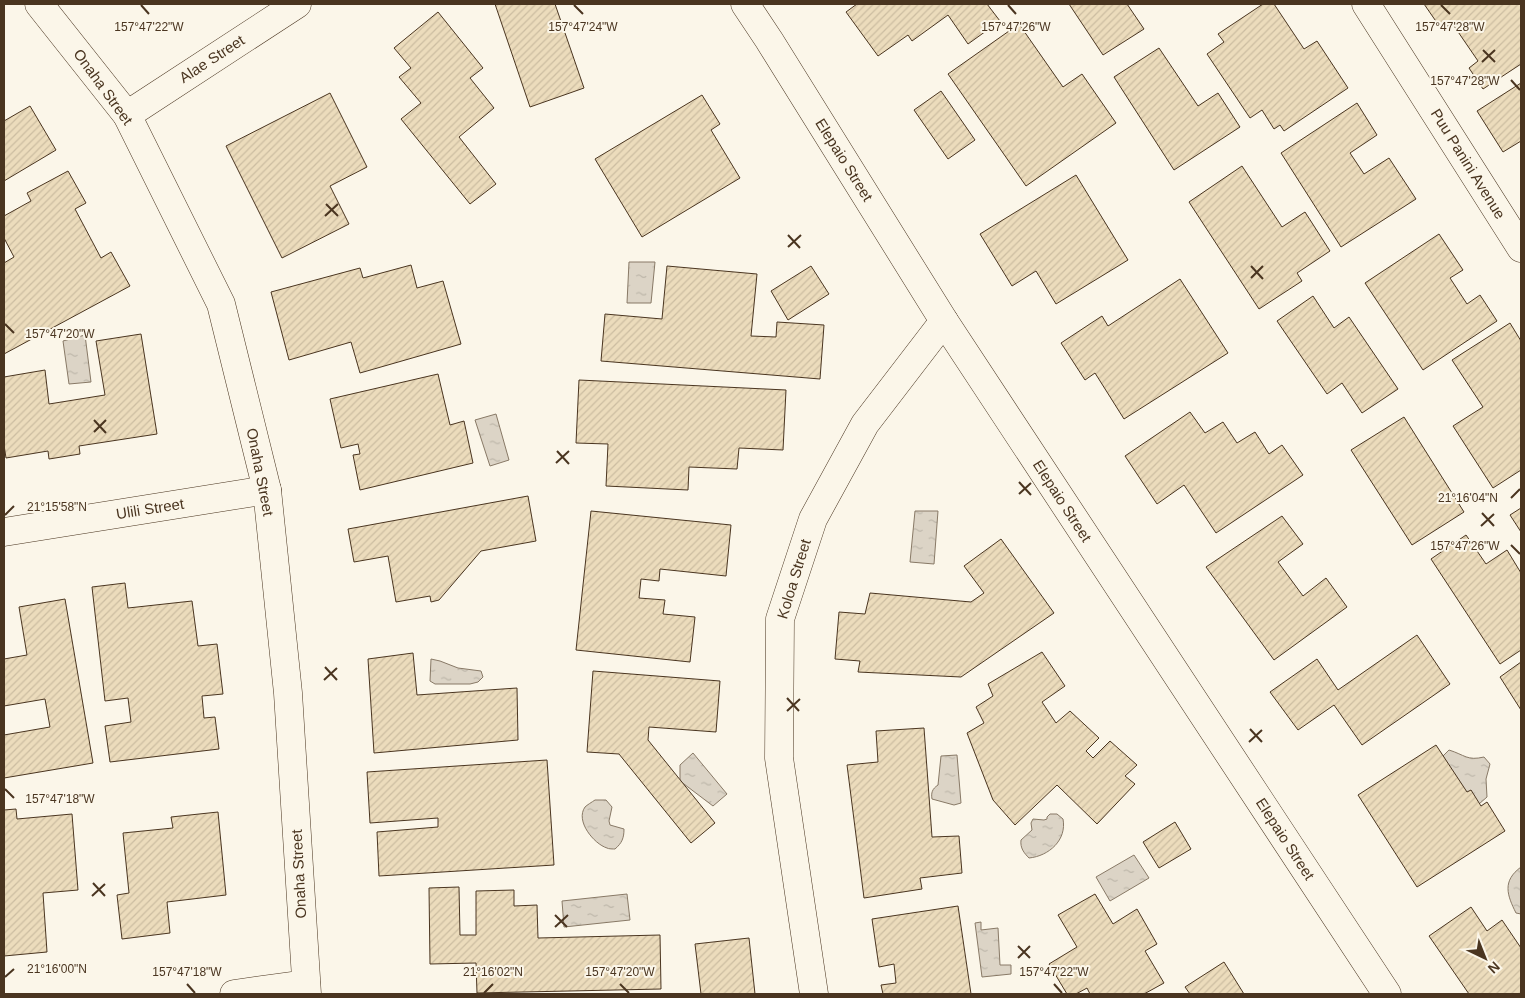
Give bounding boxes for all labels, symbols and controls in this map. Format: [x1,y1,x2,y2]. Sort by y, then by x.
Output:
text: 157°47'22"W [114,20,184,34]
text: 157°47'24"W [548,20,618,34]
text: 157°47'26"W [981,20,1051,34]
text: 157°47'28"W [1415,20,1485,34]
street label: Alae Street [176,31,248,86]
street label: Onaha Street [70,46,137,128]
text: 157°47'28"W [1430,74,1500,88]
street label: Puu Panini Avenue [1428,106,1509,222]
street label: Elepaio Street [812,115,877,205]
text: 157°47'20"W [25,327,95,341]
street label: Onaha Street [244,426,278,518]
street label: Elepaio Street [1030,457,1096,546]
text: 21°16'04"N [1438,491,1498,505]
street label: Ulili Street [115,495,186,522]
text: 21°15'58"N [27,500,87,514]
street label: Koloa Street [773,536,814,621]
text: 157°47'26"W [1430,539,1500,553]
text: 157°47'18"W [25,792,95,806]
street label: Elepaio Street [1253,795,1319,884]
street label: Onaha Street [288,828,309,919]
north arrow [1460,933,1510,983]
text: N [1485,958,1503,977]
text: 21°16'00"N [27,962,87,976]
text: 157°47'18"W [152,965,222,979]
text: 21°16'02"N [463,965,523,979]
text: 157°47'20"W [585,965,655,979]
text: 157°47'22"W [1019,965,1089,979]

